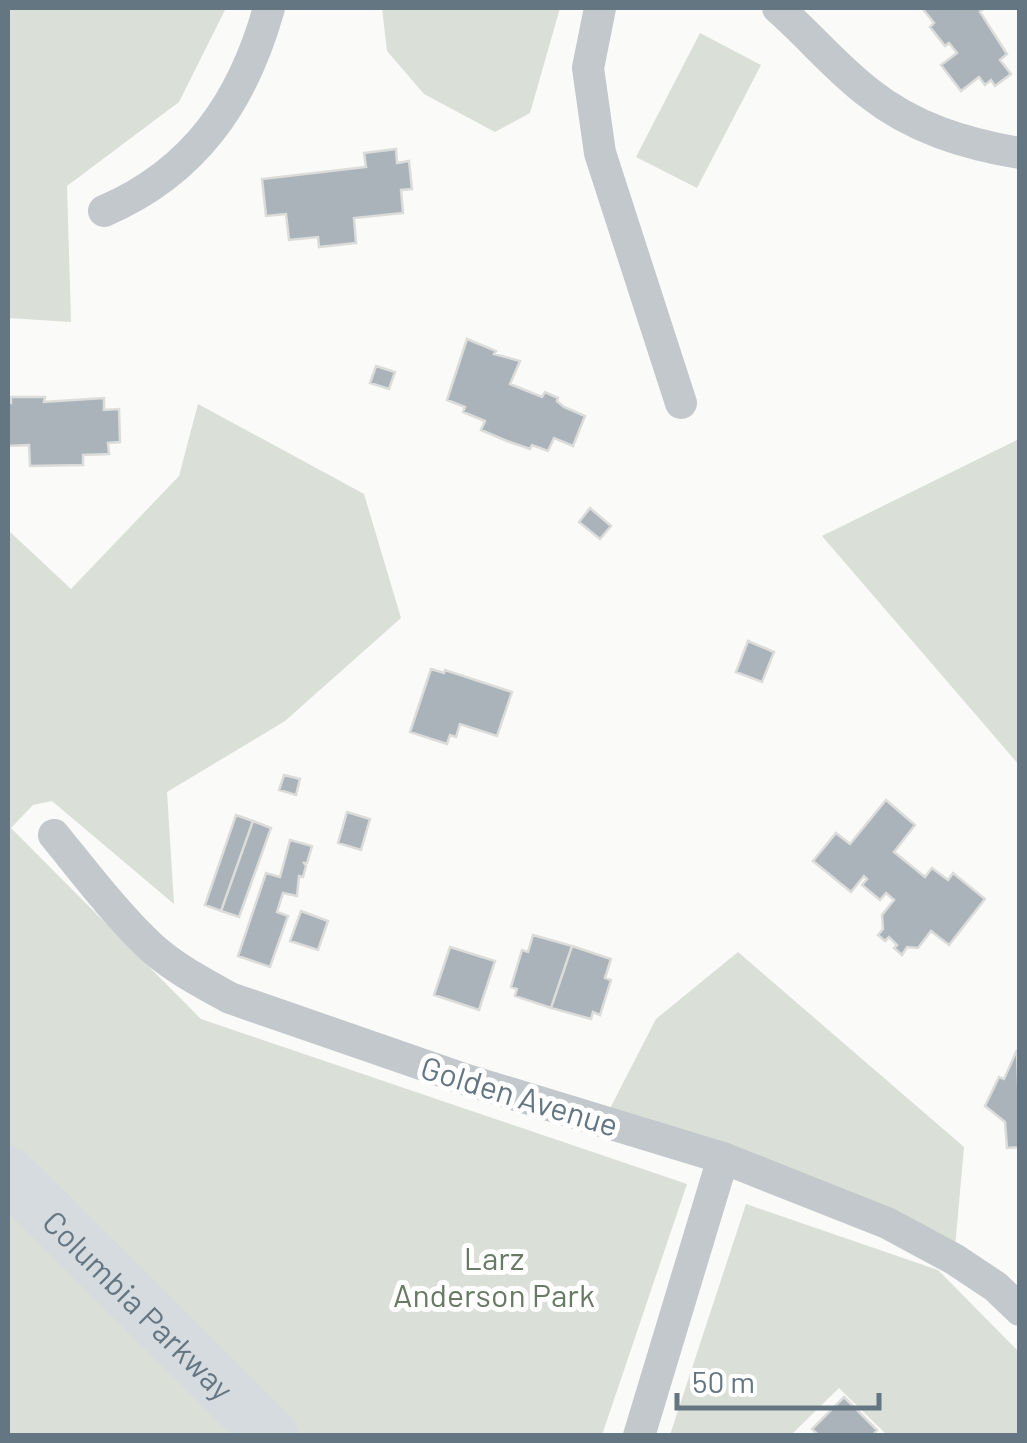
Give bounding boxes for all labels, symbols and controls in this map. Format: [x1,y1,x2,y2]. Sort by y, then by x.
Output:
street label: Golden Avenue [417,1047,623,1143]
street label: Columbia Parkway [36,1202,242,1407]
park label: Larz Anderson Park [393,1238,595,1313]
scale bar [677,1348,880,1410]
text: 50 m [692,1363,755,1399]

